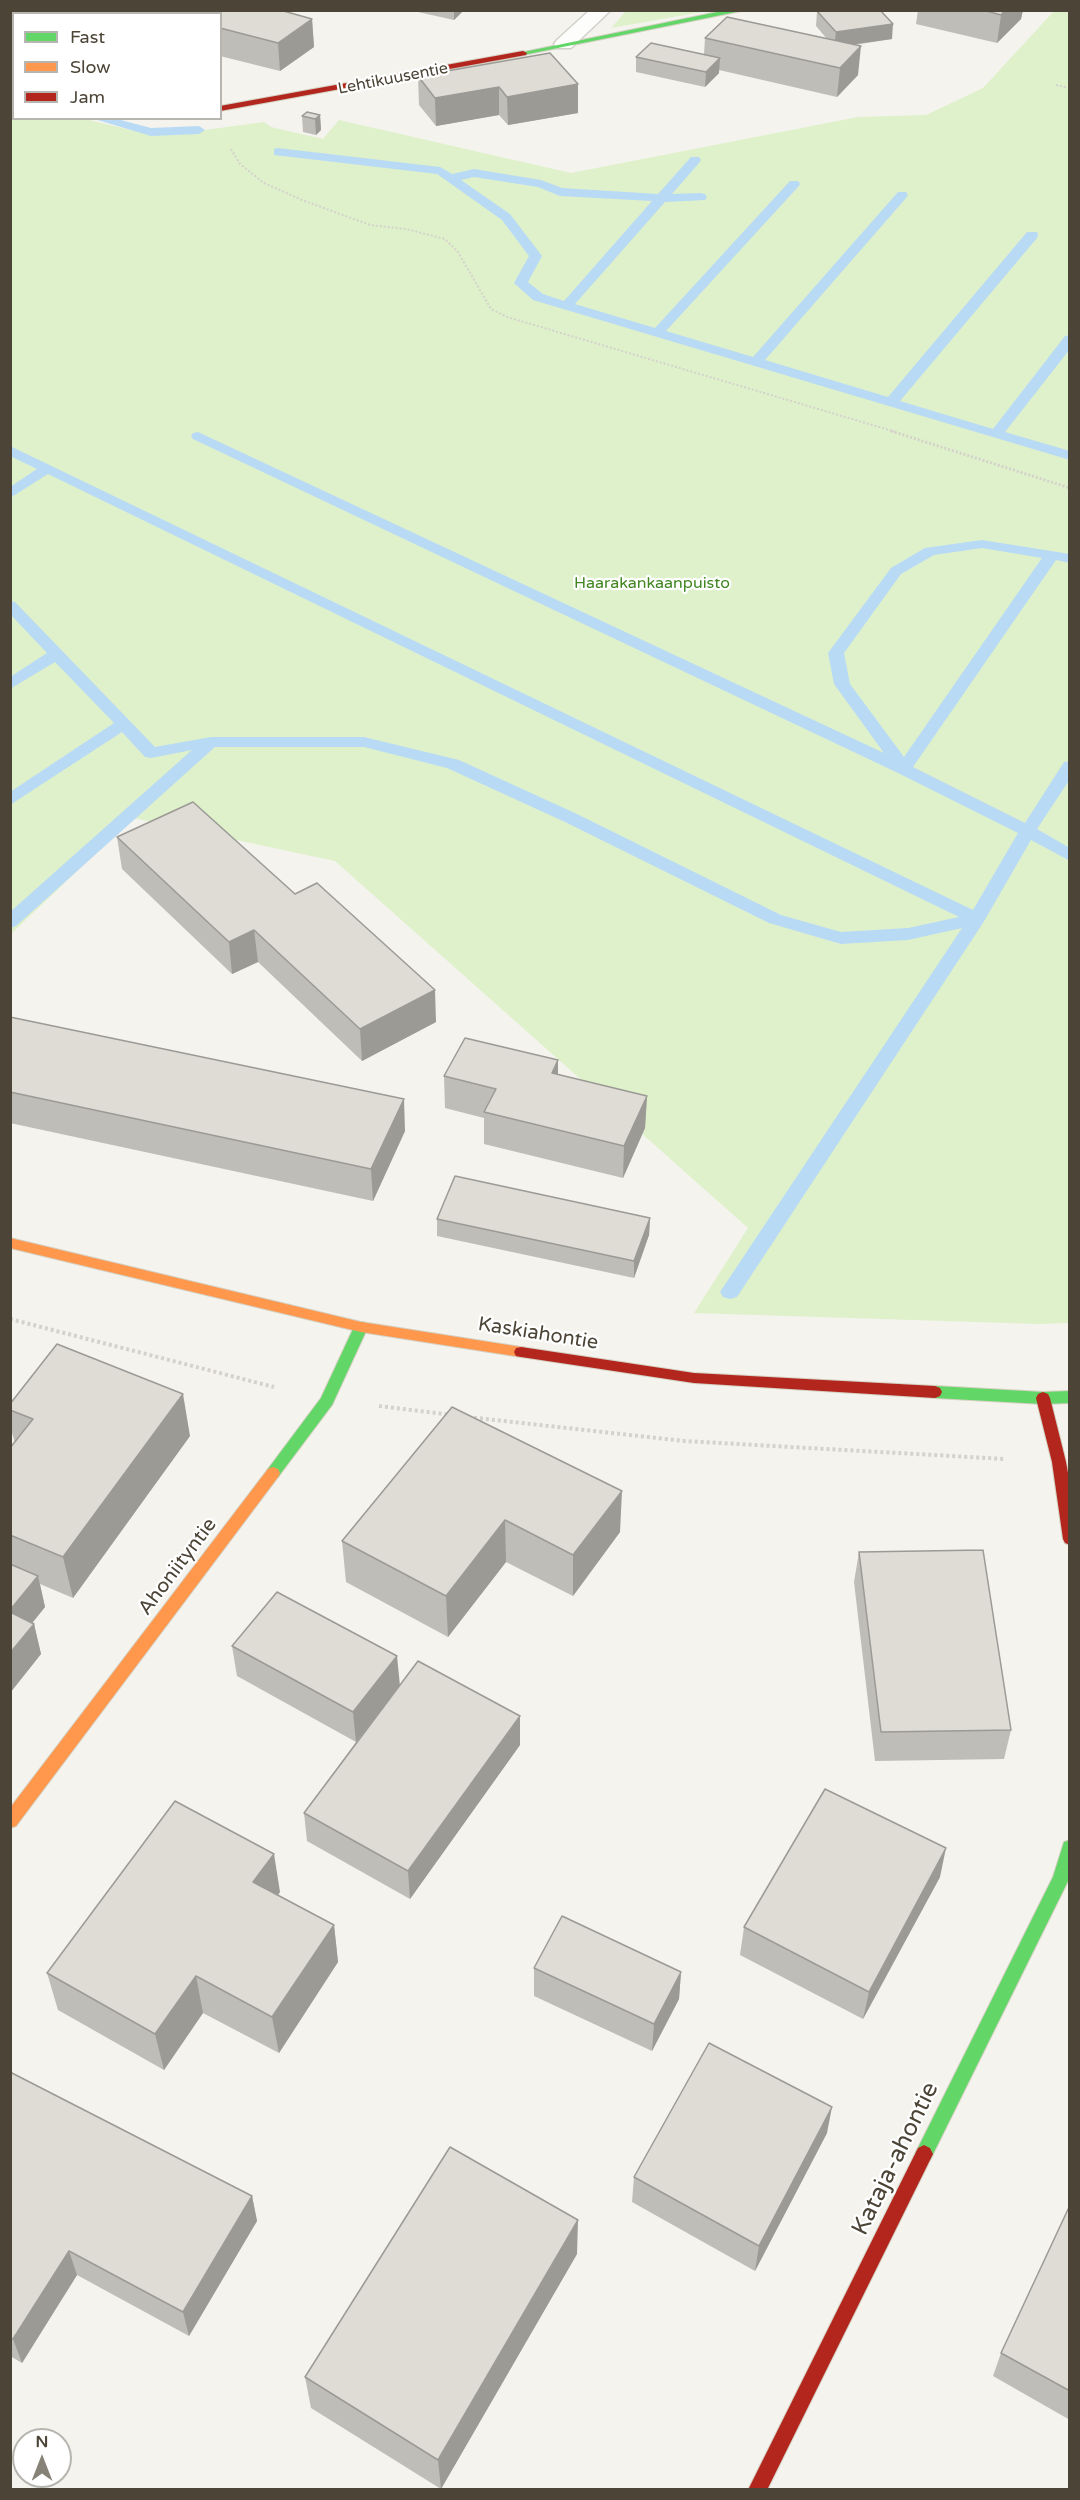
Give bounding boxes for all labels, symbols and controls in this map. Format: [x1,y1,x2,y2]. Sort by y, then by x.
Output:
legend [12,12,222,120]
text: Fast [70,26,105,48]
text: Slow [70,56,111,78]
street label: Lehtikuusentie [336,59,450,99]
text: Jam [70,86,105,108]
park label: Haarakankaanpuisto [574,574,730,594]
street label: Kaskiahontie [476,1313,600,1355]
street label: Ahoniityntie [134,1514,222,1620]
street label: Kataja-ahontie [846,2078,946,2240]
north arrow [12,2428,72,2488]
text: N [36,2432,48,2452]

